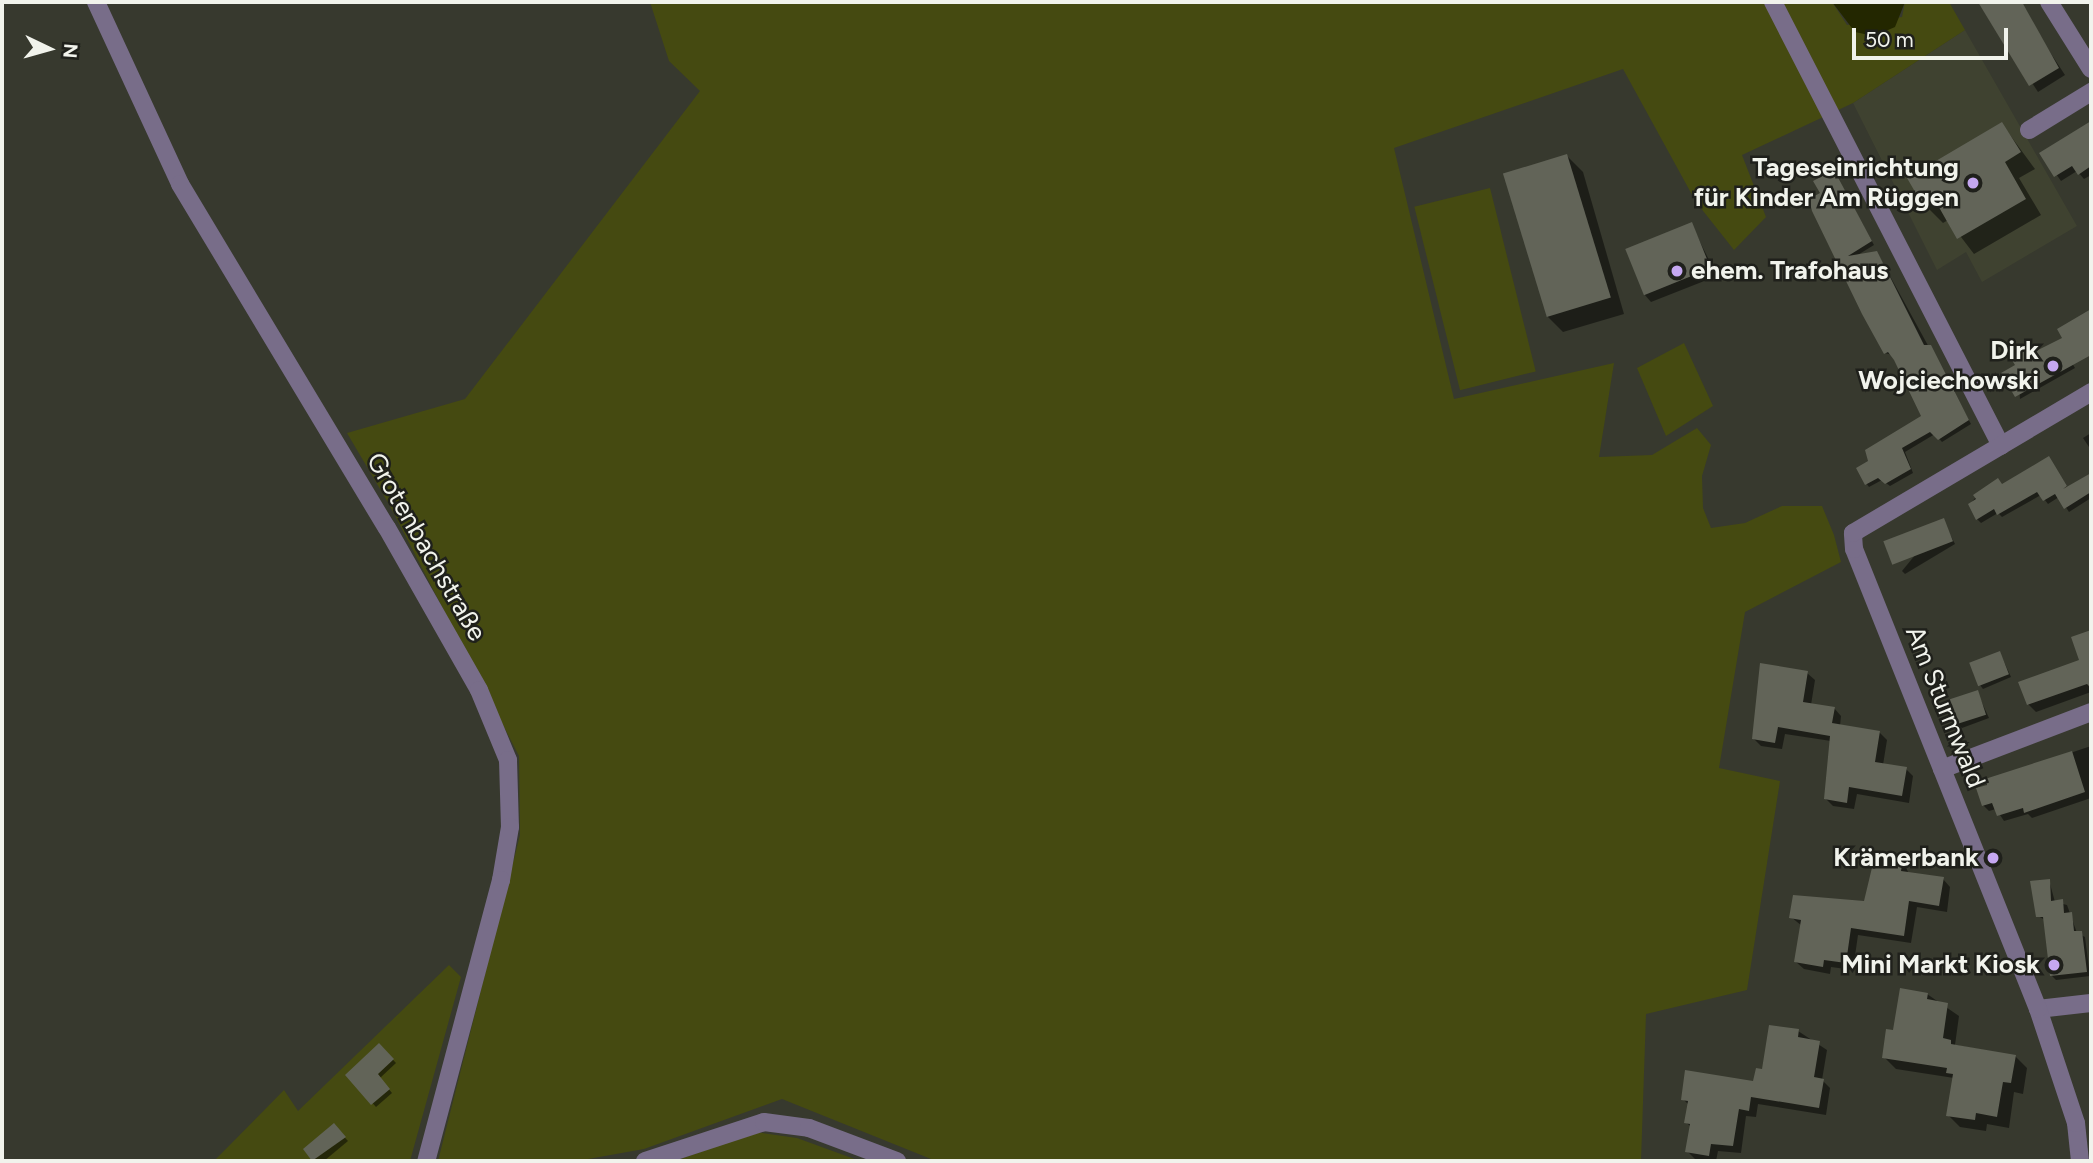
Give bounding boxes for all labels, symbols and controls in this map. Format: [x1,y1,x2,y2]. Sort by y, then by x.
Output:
north arrow [14,14,84,84]
scale bar [1855,14,2011,58]
text: 50 m [1865,27,1914,52]
text: N [58,43,83,59]
place label: Tageseinrichtung für Kinder Am Rüggen [1694,152,1959,214]
marker: Tageseinrichtung für Kinder Am Rüggen [1965,175,1981,191]
place label: ehem. Trafohaus [1691,255,1888,287]
marker: ehem. Trafohaus [1669,263,1685,279]
place label: Dirk Wojciechowski [1858,335,2039,396]
marker: Dirk Wojciechowski [2045,358,2061,374]
street label: Grotenbachstraße [359,447,493,647]
street label: Am Sturmwald [1898,622,1992,792]
place label: Krämerbank [1833,842,1979,874]
marker: Krämerbank [1985,850,2001,866]
place label: Mini Markt Kiosk [1841,949,2040,981]
marker: Mini Markt Kiosk [2046,957,2062,973]

